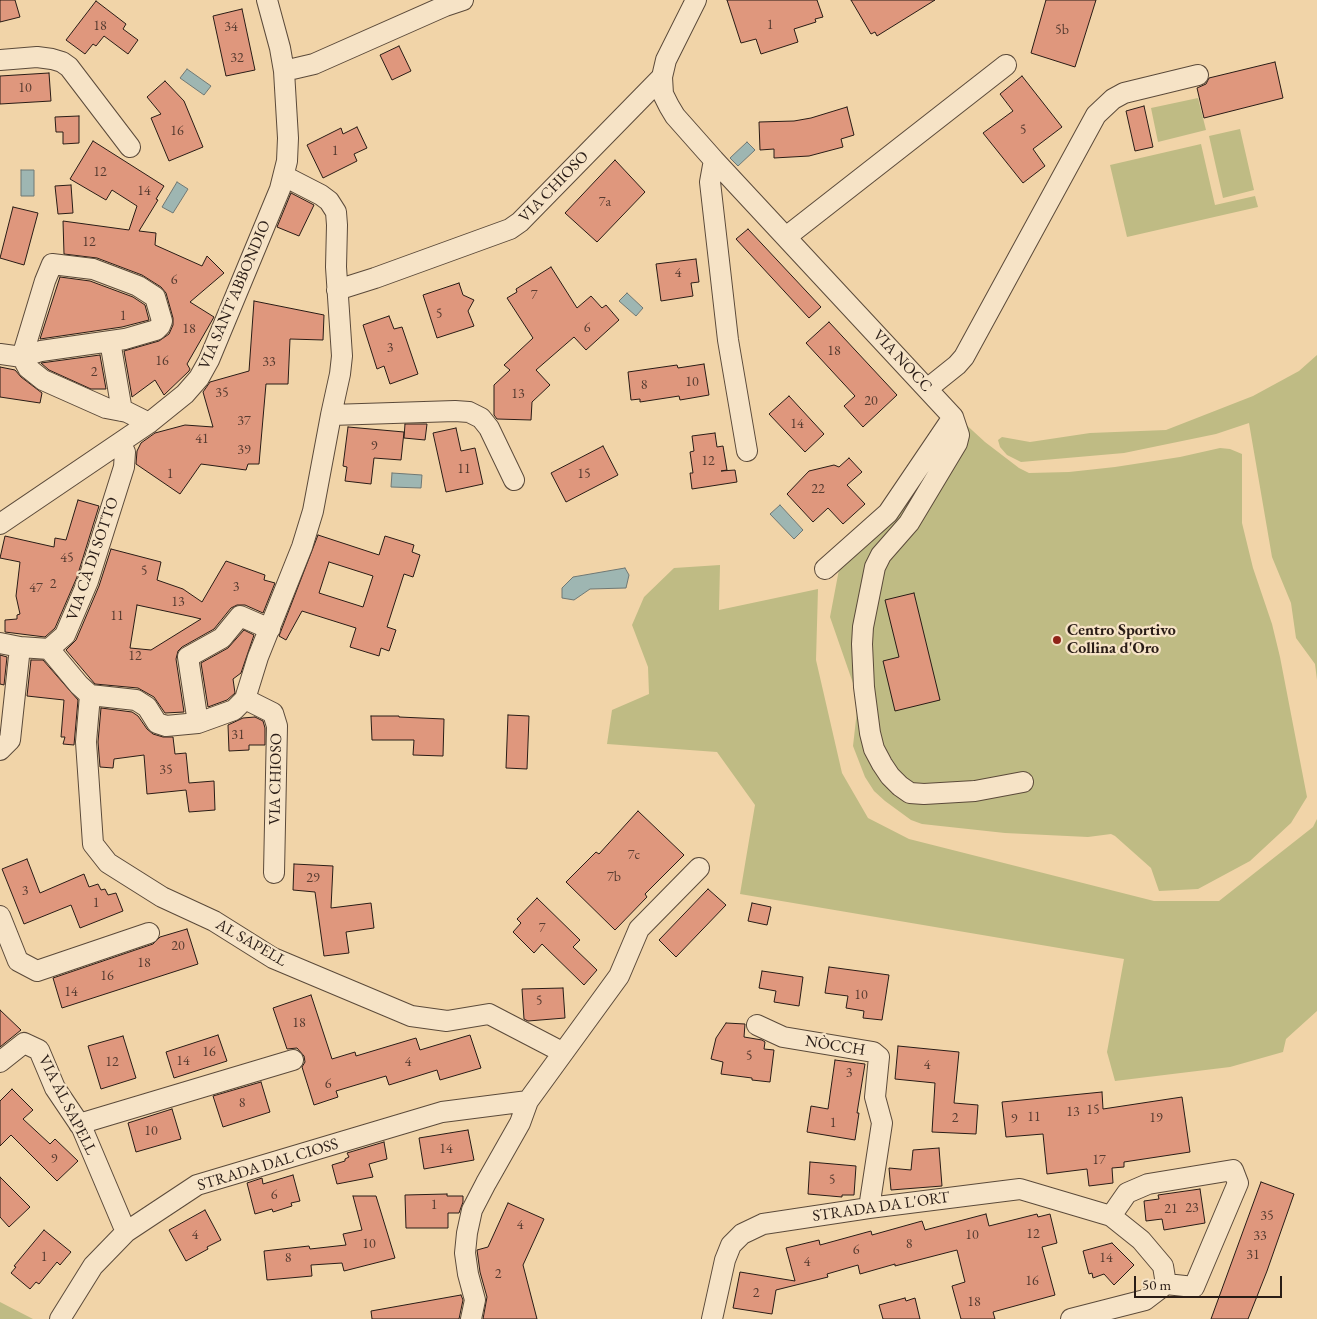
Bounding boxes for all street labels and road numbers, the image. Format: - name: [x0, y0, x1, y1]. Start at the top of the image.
- street label: VIA CHIOSO: [515, 147, 593, 227]
- street label: VIA SANT'ABBONDIO: [195, 218, 275, 372]
- street label: VIA NOCC: [868, 326, 936, 396]
- street label: VIA CÀ DI SOTTO: [63, 495, 123, 623]
- street label: VIA CHIOSO: [266, 733, 286, 825]
- street label: AL SAPELL: [212, 915, 290, 971]
- street label: NÒCCH: [804, 1032, 866, 1060]
- street label: VIA AL SAPELL: [34, 1052, 100, 1158]
- street label: STRADA DAL CIOSS: [195, 1134, 341, 1196]
- street label: STRADA DA L'ORT: [811, 1188, 951, 1226]

